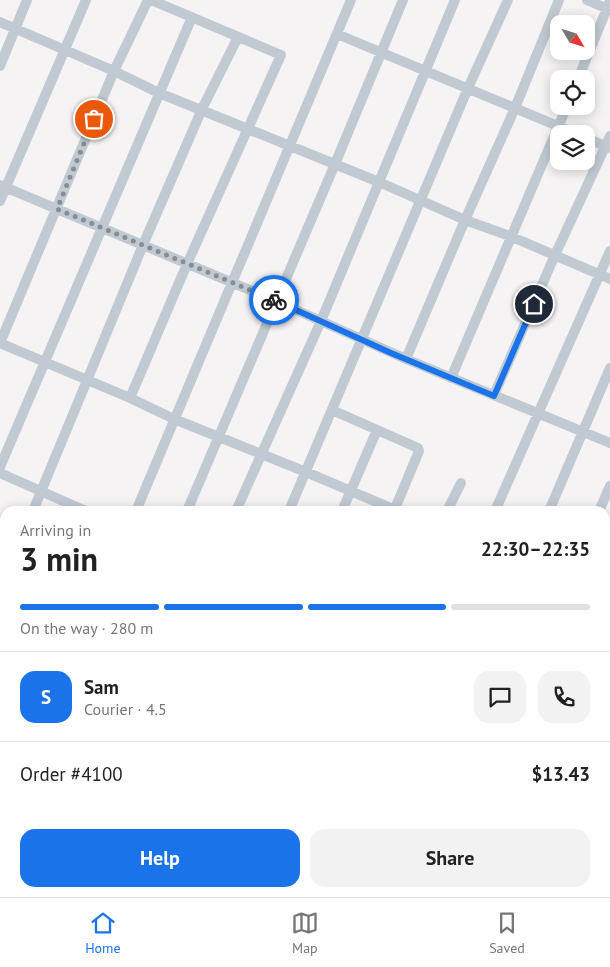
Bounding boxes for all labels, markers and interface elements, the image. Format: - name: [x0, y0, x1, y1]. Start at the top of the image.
- north arrow: [550, 15, 595, 60]
- map controls: [550, 15, 595, 170]
- button: locate: [550, 70, 595, 115]
- pin: [73, 98, 115, 140]
- icon: bag: [80, 105, 108, 133]
- button: layers: [550, 125, 595, 170]
- courier: [249, 275, 299, 325]
- pin: [513, 283, 555, 325]
- icon: bike: [260, 286, 288, 314]
- icon: home: [520, 290, 548, 318]
- text: Arriving in: [20, 520, 91, 540]
- text: 22:30–22:35: [481, 537, 590, 561]
- text: 3 min: [20, 538, 98, 580]
- text: On the way · 280 m: [20, 618, 153, 638]
- button: chat: [474, 671, 526, 723]
- button: phone: [538, 671, 590, 723]
- text: Sam: [84, 675, 119, 699]
- text: S: [41, 685, 51, 709]
- text: Courier · 4.5: [84, 699, 167, 719]
- text: Order #4100: [20, 762, 123, 786]
- text: $13.43: [531, 762, 590, 786]
- button: Help: [20, 829, 300, 887]
- button: Share: [310, 829, 590, 887]
- tab: Home: [85, 909, 121, 957]
- tab: Map: [291, 909, 319, 957]
- tab: Saved: [489, 909, 525, 957]

